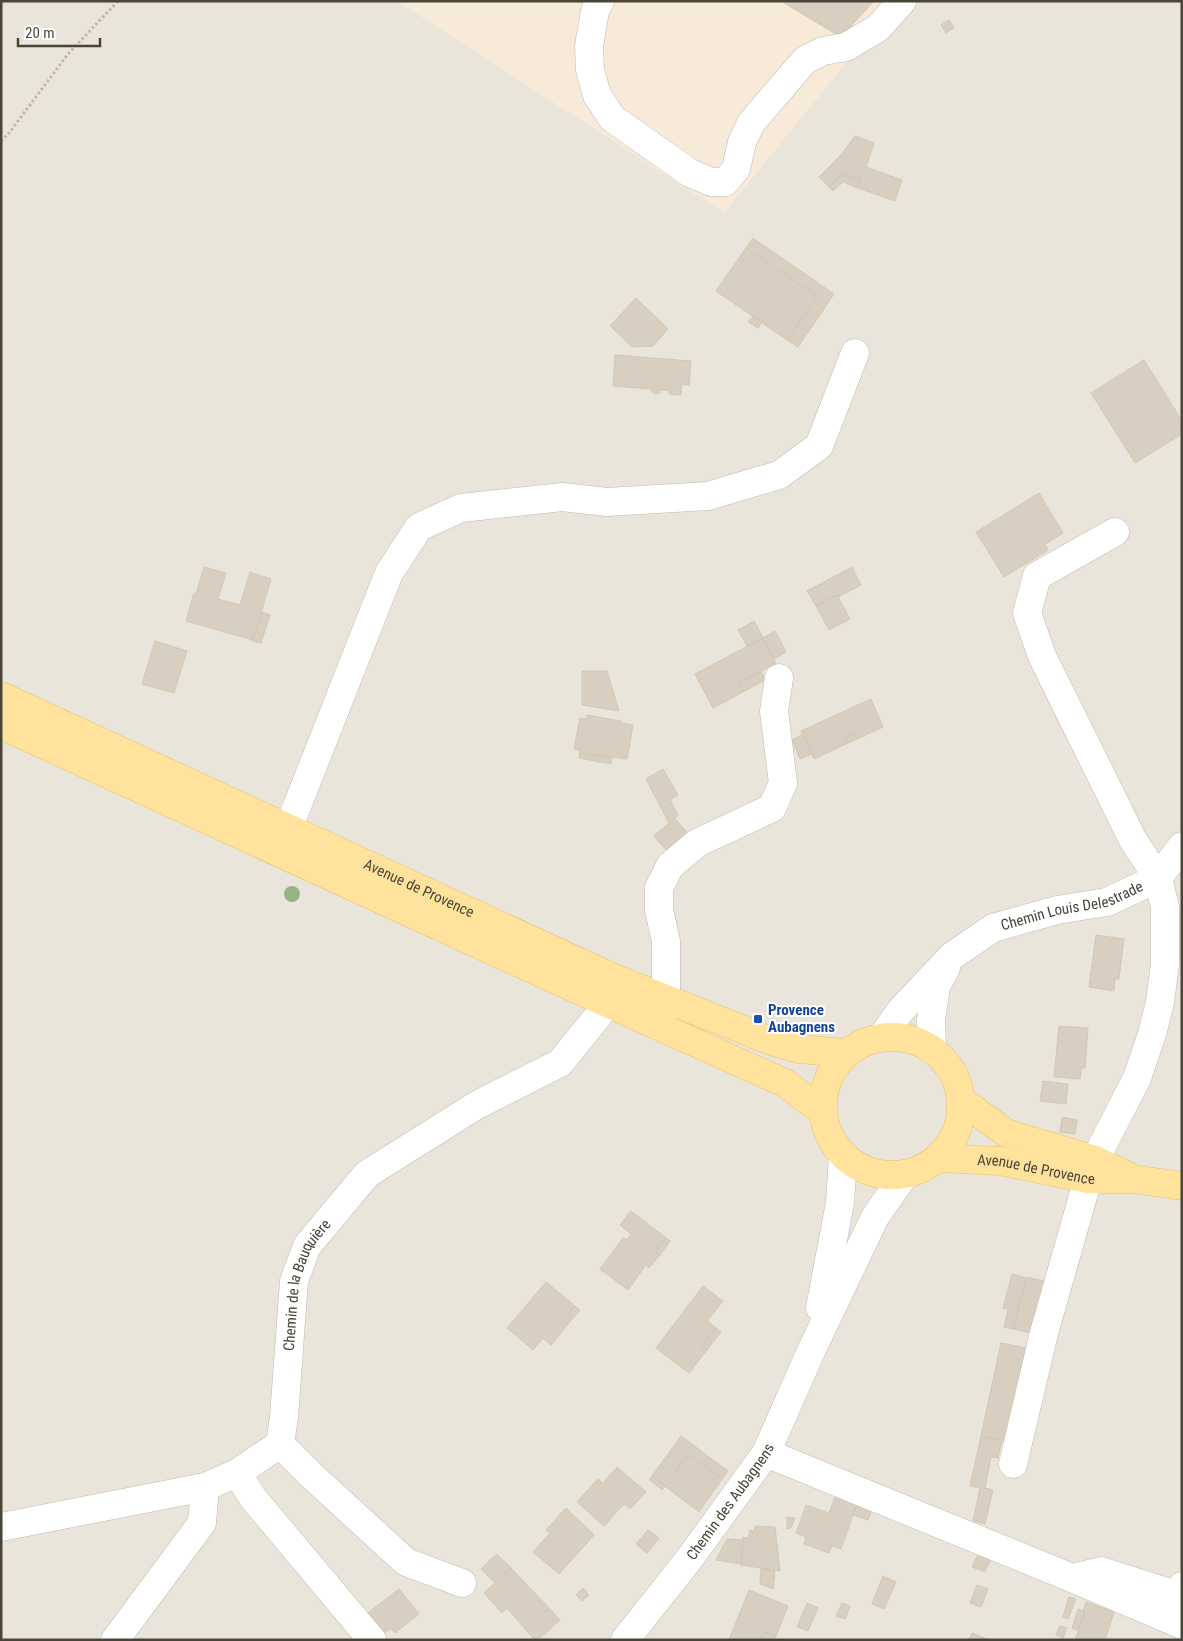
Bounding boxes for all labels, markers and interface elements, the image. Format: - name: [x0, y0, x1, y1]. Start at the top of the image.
- scale bar: [18, 15, 100, 47]
- text: 20 m: [25, 24, 55, 42]
- street label: Avenue de Provence: [361, 855, 477, 921]
- street label: Chemin Louis Delestrade: [999, 877, 1146, 934]
- place label: Provence Aubagnens: [768, 1001, 835, 1036]
- marker: Provence Aubagnens: [752, 1013, 764, 1025]
- street label: Avenue de Provence: [977, 1151, 1095, 1188]
- street label: Chemin de la Bauquière: [280, 1216, 335, 1352]
- street label: Chemin des Aubagnens: [683, 1441, 778, 1564]

